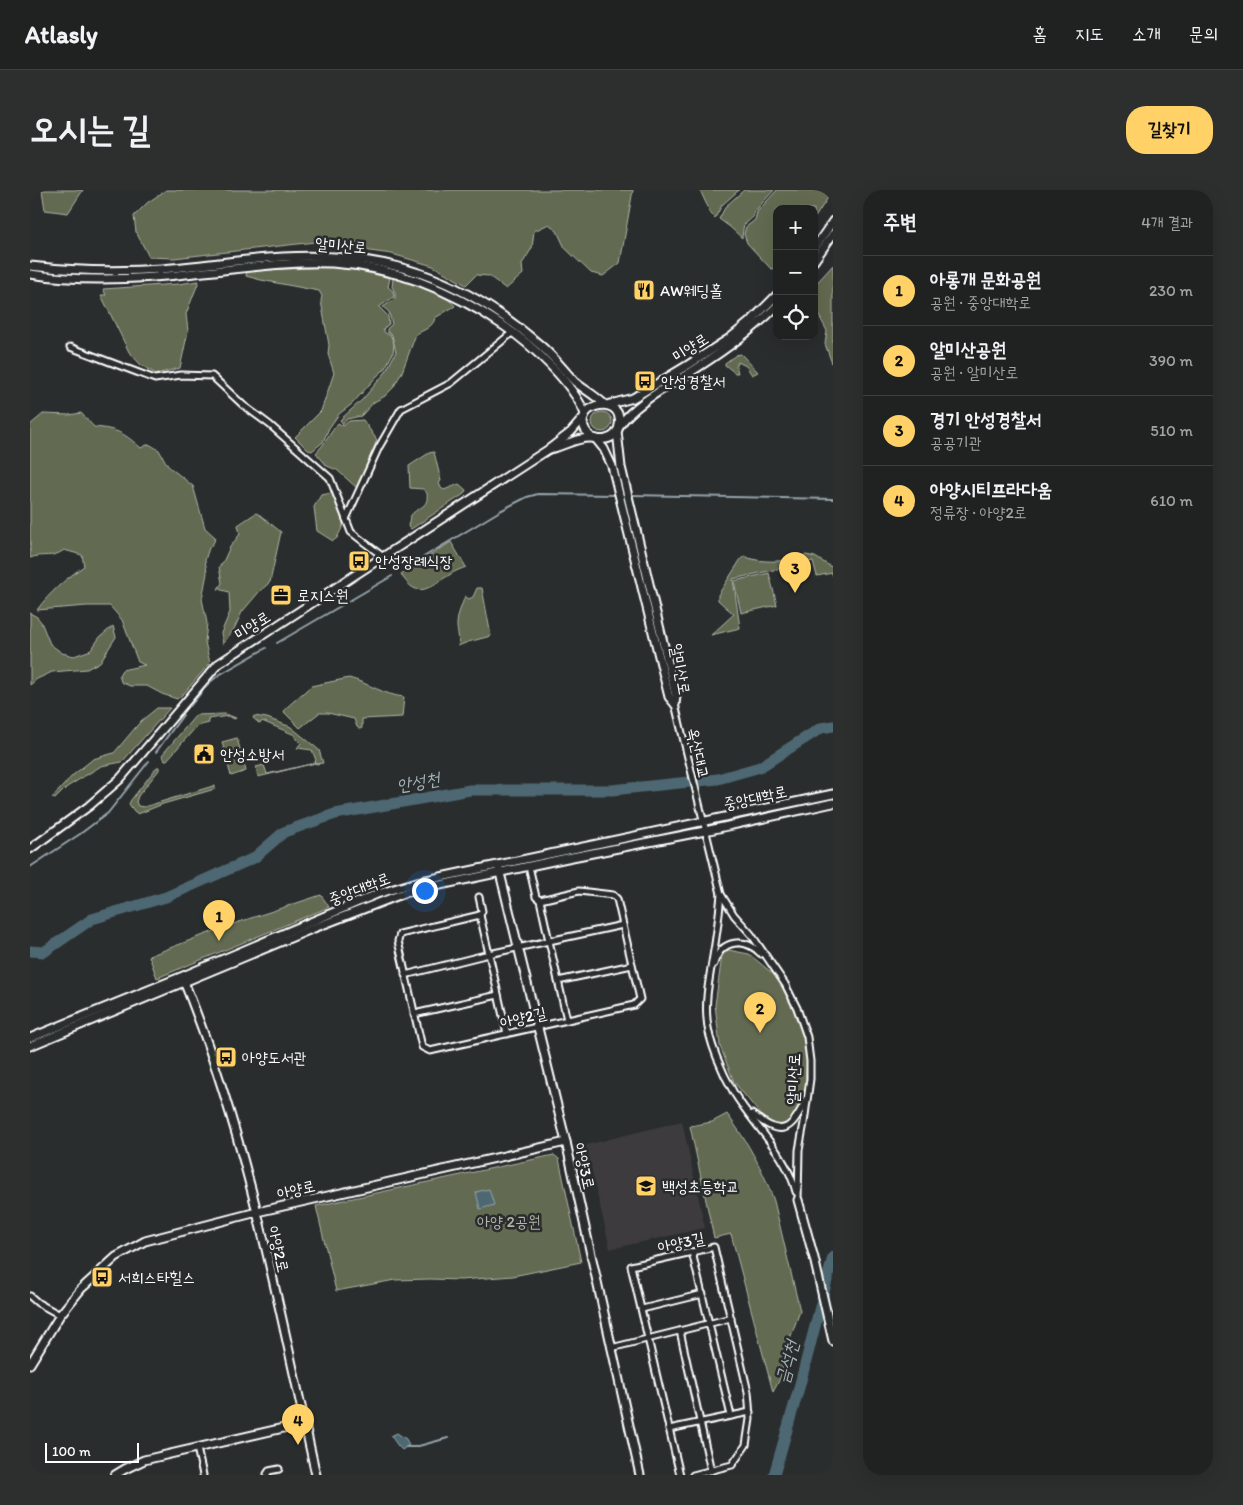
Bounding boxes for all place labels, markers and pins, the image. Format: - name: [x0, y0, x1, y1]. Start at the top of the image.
- restaurant icon: AW웨딩홀: [632, 278, 656, 302]
- place label: AW웨딩홀: [660, 281, 722, 300]
- bus stop icon: 안성경찰서: [633, 369, 657, 393]
- place label: 안성경찰서: [661, 372, 725, 391]
- bus stop icon: 안성장례식장: [347, 549, 371, 573]
- place label: 안성장례식장: [375, 552, 452, 571]
- pin: 3: [779, 552, 811, 593]
- office icon: 로지스원: [269, 583, 293, 607]
- place label: 로지스원: [297, 586, 349, 605]
- public building icon: 안성소방서: [192, 742, 216, 766]
- place label: 안성소방서: [220, 745, 284, 764]
- pin: 1: [203, 900, 235, 941]
- pin: 2: [744, 992, 776, 1033]
- bus stop icon: 아양도서관: [214, 1045, 238, 1069]
- place label: 아양도서관: [242, 1048, 307, 1067]
- school or university icon: 백성초등학교: [634, 1174, 658, 1198]
- place label: 백성초등학교: [662, 1177, 739, 1196]
- bus stop icon: 서희스타힐스: [90, 1265, 114, 1289]
- place label: 서희스타힐스: [118, 1268, 195, 1287]
- pin: 4: [282, 1404, 314, 1445]

